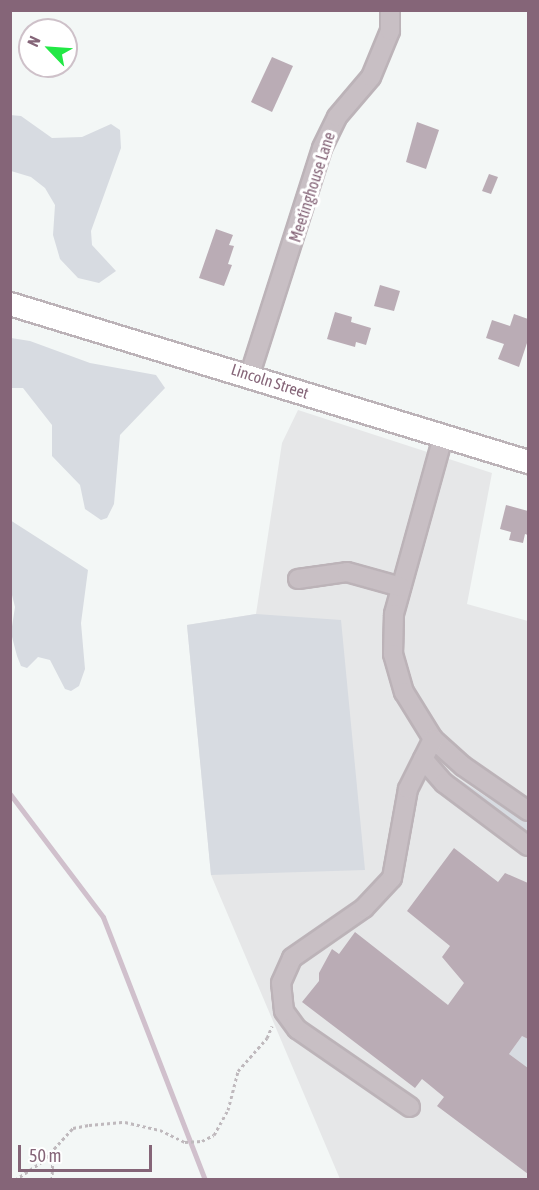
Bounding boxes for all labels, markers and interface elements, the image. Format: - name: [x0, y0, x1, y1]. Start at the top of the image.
- north arrow: [18, 18, 78, 78]
- text: N: [23, 33, 44, 49]
- street label: Meetinghouse Lane: [285, 129, 339, 245]
- street label: Lincoln Street: [229, 359, 311, 403]
- scale bar: [21, 1133, 154, 1171]
- text: 50 m: [29, 1145, 61, 1166]

